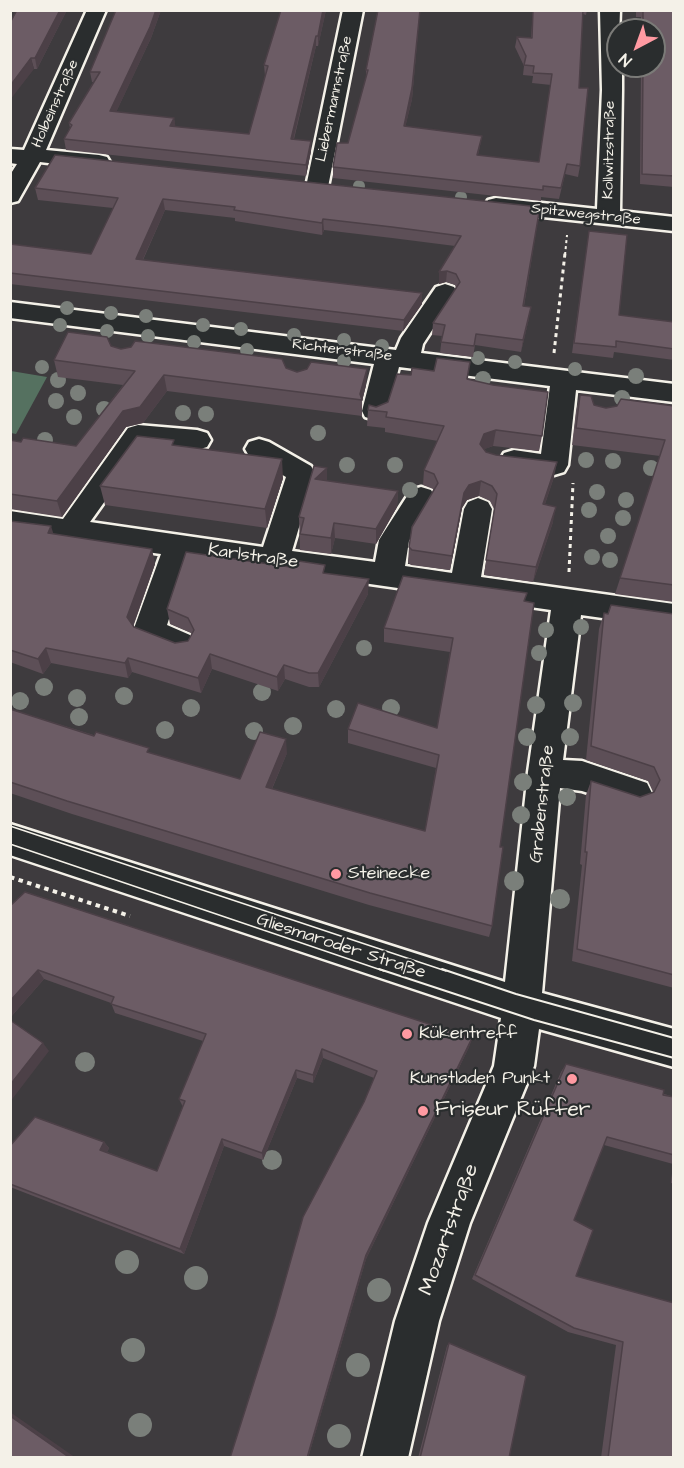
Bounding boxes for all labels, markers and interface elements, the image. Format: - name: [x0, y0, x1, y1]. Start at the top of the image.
- north arrow: [606, 18, 666, 78]
- street label: Liebermannstraße: [313, 34, 357, 164]
- text: N: [615, 48, 637, 72]
- street label: Holbeinstraße: [29, 57, 83, 151]
- street label: Kollwitzstraße: [600, 101, 620, 199]
- street label: Spitzwegstraße: [530, 200, 642, 230]
- street label: Richterstraße: [291, 336, 393, 366]
- street label: Karlstraße: [207, 540, 299, 574]
- street label: Grabenstraße: [526, 744, 560, 864]
- place label: Steinecke: [348, 863, 430, 885]
- marker: Steinecke: [329, 867, 343, 881]
- street label: Gliesmaroder Straße: [254, 909, 428, 985]
- place label: Kükentreff: [419, 1023, 517, 1045]
- marker: Kükentreff: [400, 1027, 414, 1041]
- place label: Kunstladen Punkt .: [410, 1068, 560, 1090]
- marker: Kunstladen Punkt .: [565, 1072, 579, 1086]
- place label: Friseur Rüffer: [435, 1098, 590, 1124]
- marker: Friseur Rüffer: [416, 1104, 430, 1118]
- street label: Mozartstraße: [415, 1161, 485, 1299]

